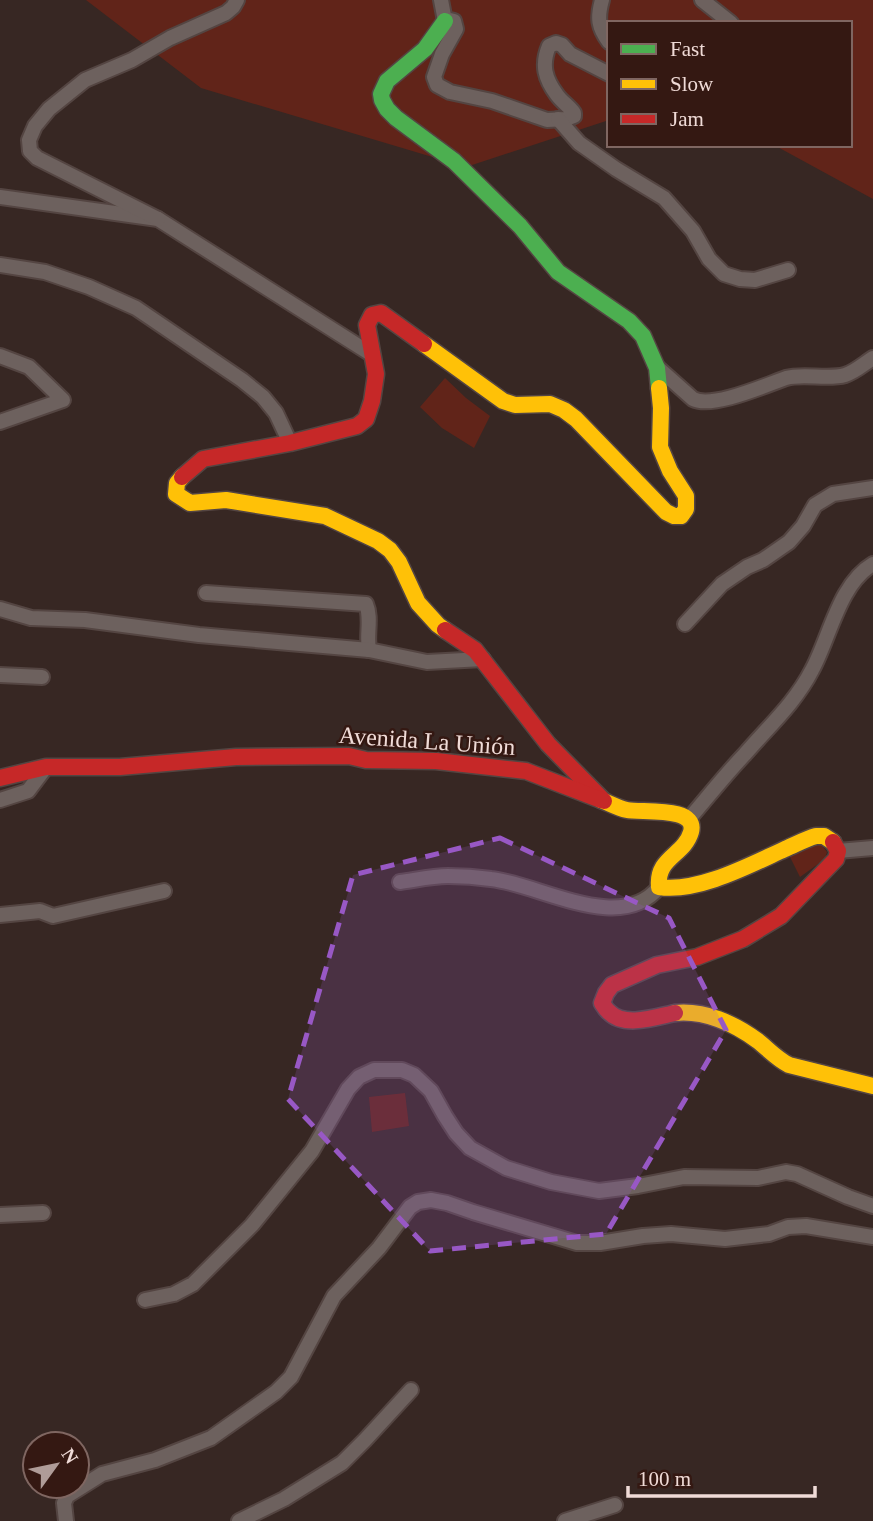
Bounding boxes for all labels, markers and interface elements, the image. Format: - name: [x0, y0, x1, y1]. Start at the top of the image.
- legend: [607, 21, 852, 147]
- text: Fast: [670, 37, 705, 61]
- text: Slow: [670, 72, 714, 96]
- text: Jam: [670, 107, 704, 131]
- street label: Avenida La Unión: [338, 722, 516, 760]
- north arrow: [21, 1430, 91, 1500]
- text: N: [57, 1445, 83, 1468]
- scale bar: [628, 1454, 815, 1498]
- text: 100 m: [638, 1467, 691, 1491]

